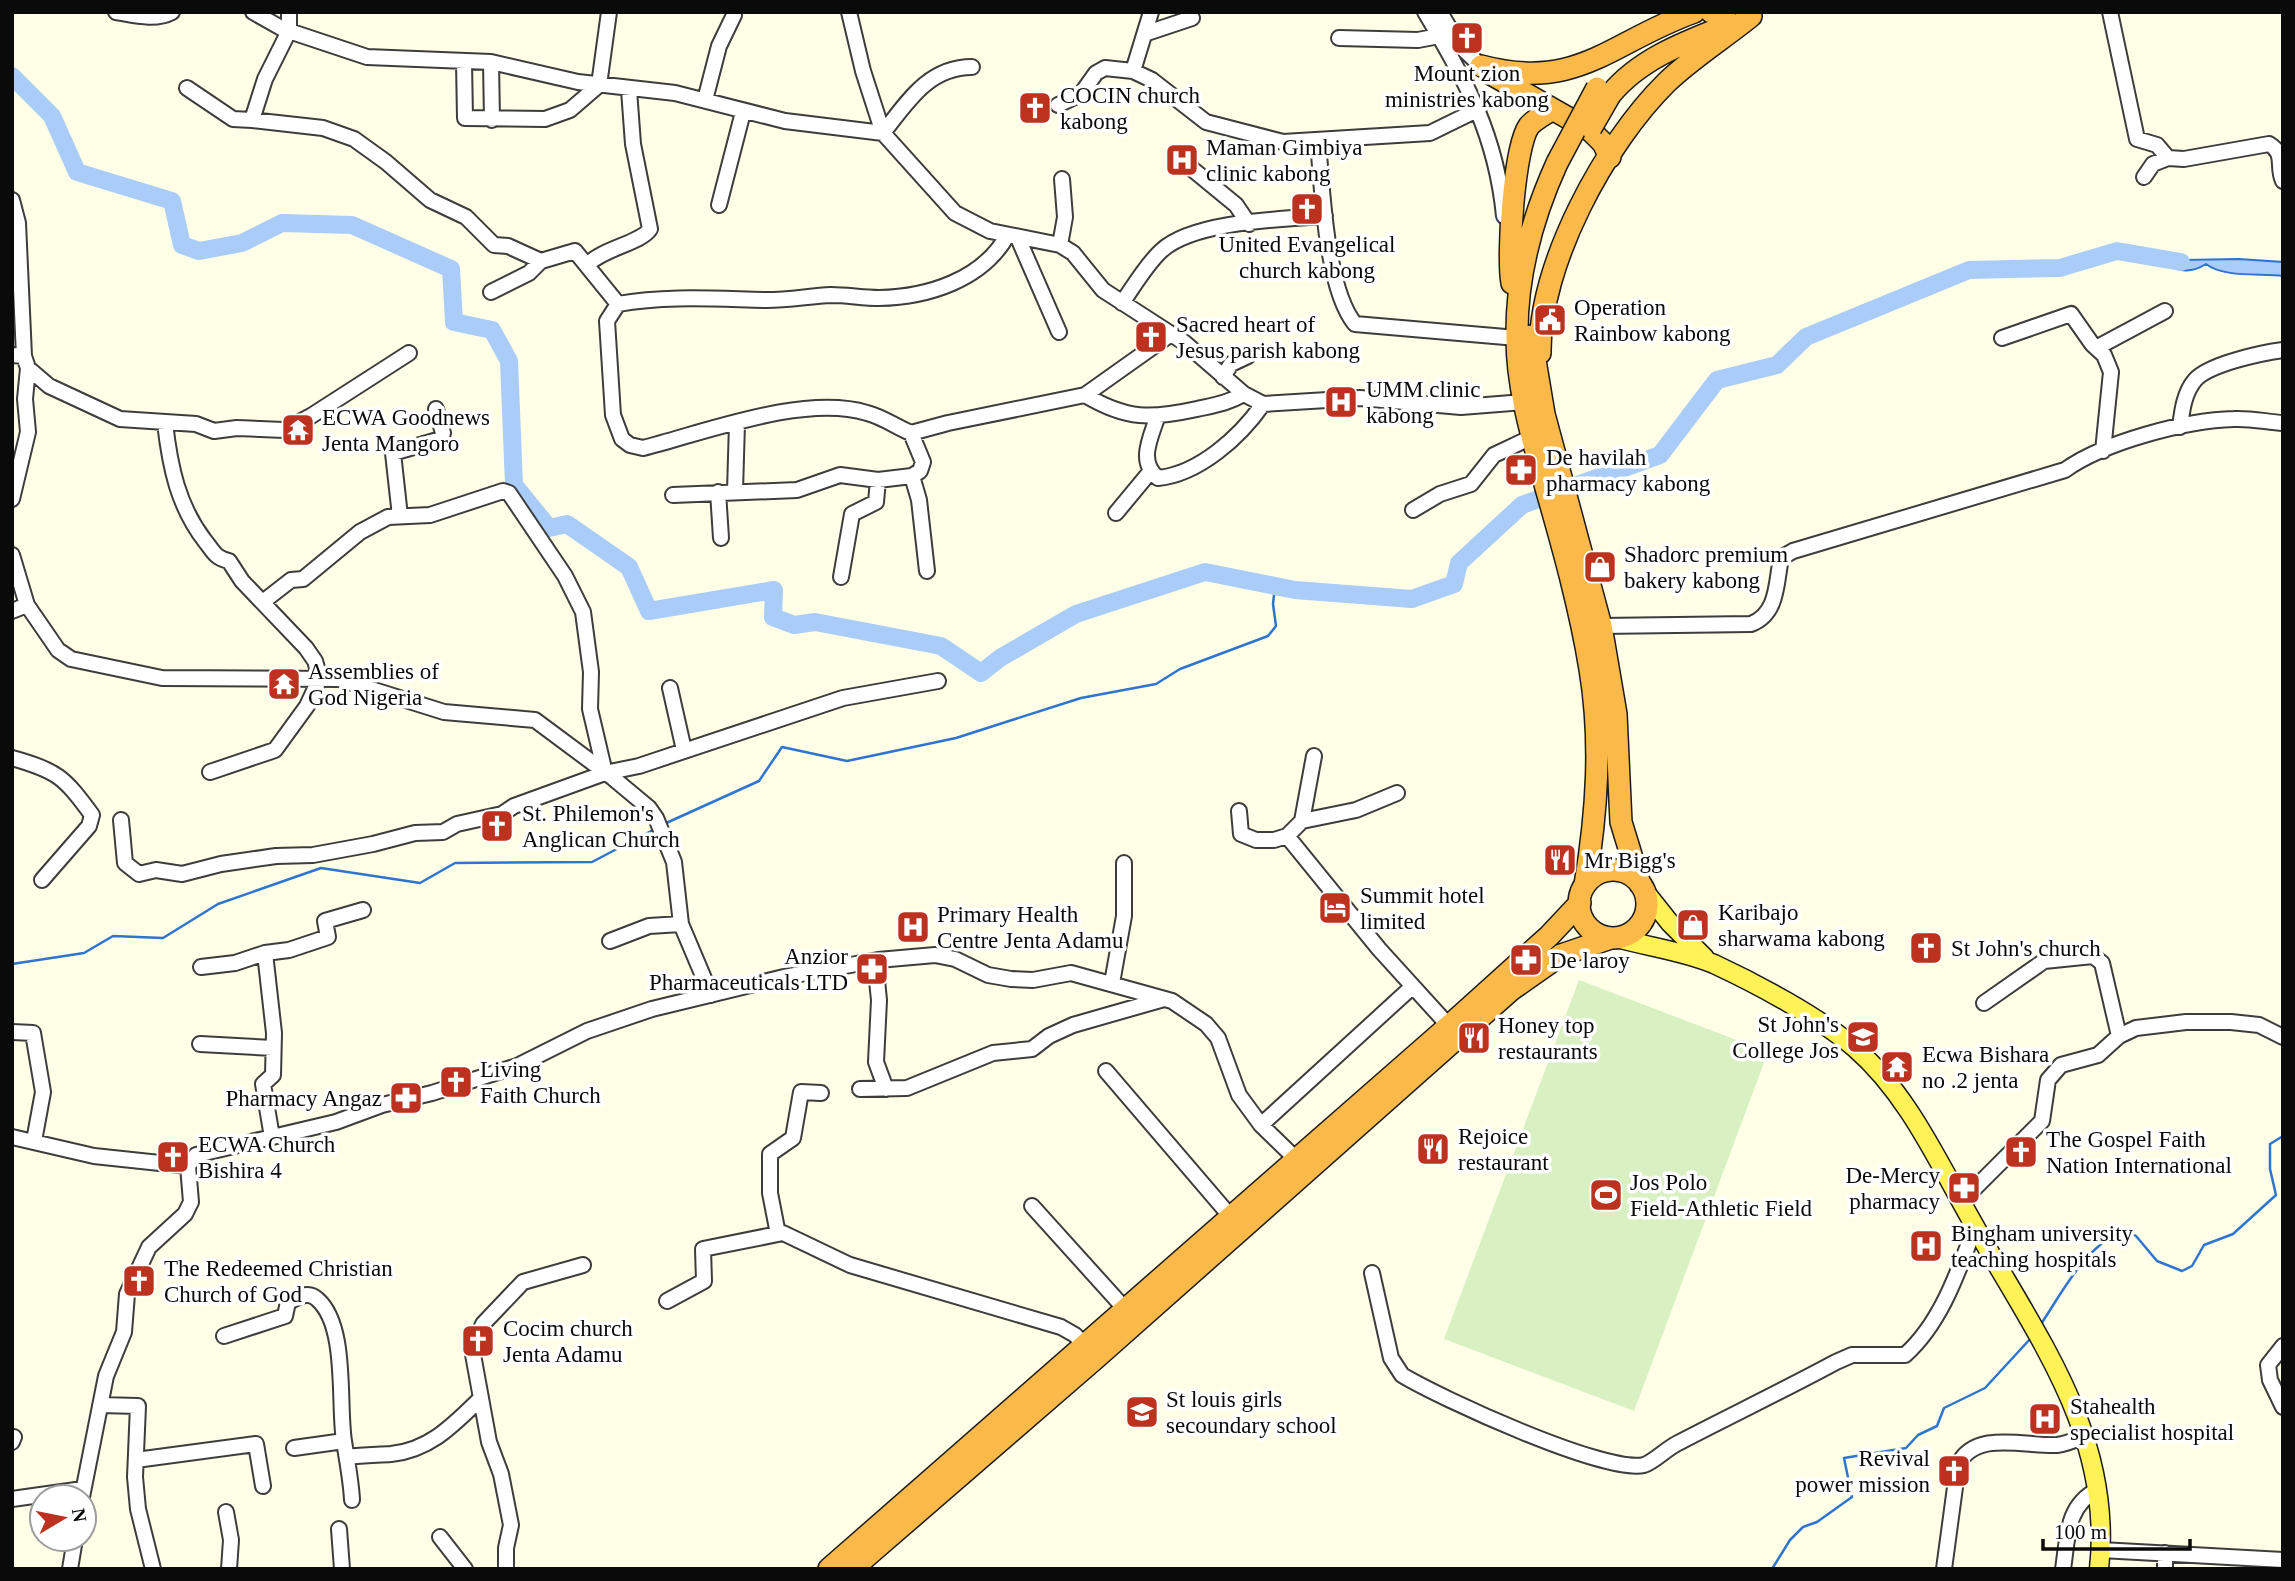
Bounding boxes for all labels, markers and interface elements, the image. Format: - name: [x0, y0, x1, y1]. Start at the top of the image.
- church icon: Mount zion ministries kabong: [1448, 19, 1486, 57]
- place label: Mount zion ministries kabong: [1385, 61, 1550, 112]
- place label: COCIN church kabong: [1060, 83, 1200, 134]
- church icon: COCIN church kabong: [1016, 89, 1054, 127]
- place label: Maman Gimbiya clinic kabong: [1206, 135, 1363, 186]
- hospital icon: Maman Gimbiya clinic kabong: [1163, 141, 1201, 179]
- church icon: United Evangelical church kabong: [1288, 190, 1326, 228]
- place label: United Evangelical church kabong: [1219, 232, 1395, 283]
- place label: Operation Rainbow kabong: [1574, 295, 1731, 346]
- public building icon: Operation Rainbow kabong: [1531, 301, 1569, 339]
- place label: Sacred heart of Jesus parish kabong: [1176, 312, 1360, 363]
- church icon: Sacred heart of Jesus parish kabong: [1132, 318, 1170, 356]
- place label: UMM clinic kabong: [1366, 377, 1480, 428]
- hospital icon: UMM clinic kabong: [1322, 383, 1360, 421]
- place label: ECWA Goodnews Jenta Mangoro: [322, 405, 490, 456]
- temple icon: ECWA Goodnews Jenta Mangoro: [279, 411, 317, 449]
- place label: De havilah pharmacy kabong: [1546, 445, 1711, 496]
- pharmacy icon: De havilah pharmacy kabong: [1502, 451, 1540, 489]
- place label: Shadorc premium bakery kabong: [1624, 542, 1788, 593]
- shop icon: Shadorc premium bakery kabong: [1581, 548, 1619, 586]
- place label: Assemblies of God Nigeria: [308, 659, 439, 710]
- temple icon: Assemblies of God Nigeria: [265, 665, 303, 703]
- place label: St. Philemon's Anglican Church: [522, 801, 680, 852]
- church icon: St. Philemon's Anglican Church: [478, 807, 516, 845]
- restaurant icon: Mr Bigg's: [1541, 841, 1579, 879]
- place label: Mr Bigg's: [1584, 848, 1676, 873]
- place label: Summit hotel limited: [1360, 883, 1485, 934]
- hotel icon: Summit hotel limited: [1316, 889, 1354, 927]
- place label: Karibajo sharwama kabong: [1718, 900, 1885, 951]
- place label: Primary Health Centre Jenta Adamu: [937, 902, 1124, 953]
- shop icon: Karibajo sharwama kabong: [1674, 906, 1712, 944]
- hospital icon: Primary Health Centre Jenta Adamu: [894, 908, 932, 946]
- church icon: St John's church: [1907, 929, 1945, 967]
- place label: St John's church: [1951, 936, 2101, 961]
- pharmacy icon: De laroy: [1507, 941, 1545, 979]
- place label: Anzior Pharmaceuticals LTD: [649, 944, 848, 995]
- place label: De laroy: [1550, 948, 1630, 973]
- pharmacy icon: Anzior Pharmaceuticals LTD: [853, 950, 891, 988]
- place label: St John's College Jos: [1732, 1012, 1839, 1063]
- place label: Honey top restaurants: [1498, 1013, 1598, 1064]
- school or university icon: St John's College Jos: [1844, 1018, 1882, 1056]
- restaurant icon: Honey top restaurants: [1455, 1019, 1493, 1057]
- place label: Ecwa Bishara no .2 jenta: [1922, 1042, 2049, 1093]
- temple icon: Ecwa Bishara no .2 jenta: [1878, 1048, 1916, 1086]
- place label: Living Faith Church: [480, 1057, 601, 1108]
- church icon: Living Faith Church: [437, 1063, 475, 1101]
- pharmacy icon: Pharmacy Angaz: [387, 1079, 425, 1117]
- place label: Pharmacy Angaz: [226, 1086, 382, 1111]
- place label: Rejoice restaurant: [1458, 1124, 1549, 1175]
- place label: The Gospel Faith Nation International: [2046, 1127, 2232, 1178]
- restaurant icon: Rejoice restaurant: [1414, 1130, 1452, 1168]
- place label: ECWA Church Bishira 4: [198, 1132, 336, 1183]
- church icon: The Gospel Faith Nation International: [2002, 1133, 2040, 1171]
- church icon: ECWA Church Bishira 4: [154, 1138, 192, 1176]
- place label: De-Mercy pharmacy: [1845, 1163, 1940, 1214]
- pharmacy icon: De-Mercy pharmacy: [1945, 1169, 1983, 1207]
- place label: Jos Polo Field-Athletic Field: [1630, 1170, 1813, 1221]
- sports icon: Jos Polo Field-Athletic Field: [1587, 1176, 1625, 1214]
- place label: Bingham university teaching hospitals: [1951, 1221, 2134, 1272]
- hospital icon: Bingham university teaching hospitals: [1907, 1227, 1945, 1265]
- place label: The Redeemed Christian Church of God: [164, 1256, 393, 1307]
- church icon: The Redeemed Christian Church of God: [120, 1262, 158, 1300]
- place label: Cocim church Jenta Adamu: [503, 1316, 633, 1367]
- church icon: Cocim church Jenta Adamu: [459, 1322, 497, 1360]
- place label: St louis girls secoundary school: [1166, 1387, 1337, 1438]
- school or university icon: St louis girls secoundary school: [1123, 1393, 1161, 1431]
- place label: Stahealth specialist hospital: [2070, 1394, 2234, 1445]
- hospital icon: Stahealth specialist hospital: [2026, 1400, 2064, 1438]
- place label: Revival power mission: [1795, 1446, 1930, 1497]
- church icon: Revival power mission: [1935, 1452, 1973, 1490]
- north arrow: [28, 1483, 98, 1553]
- text: N: [68, 1507, 91, 1524]
- scale bar: [2043, 1508, 2190, 1552]
- text: 100 m: [2054, 1520, 2107, 1544]

